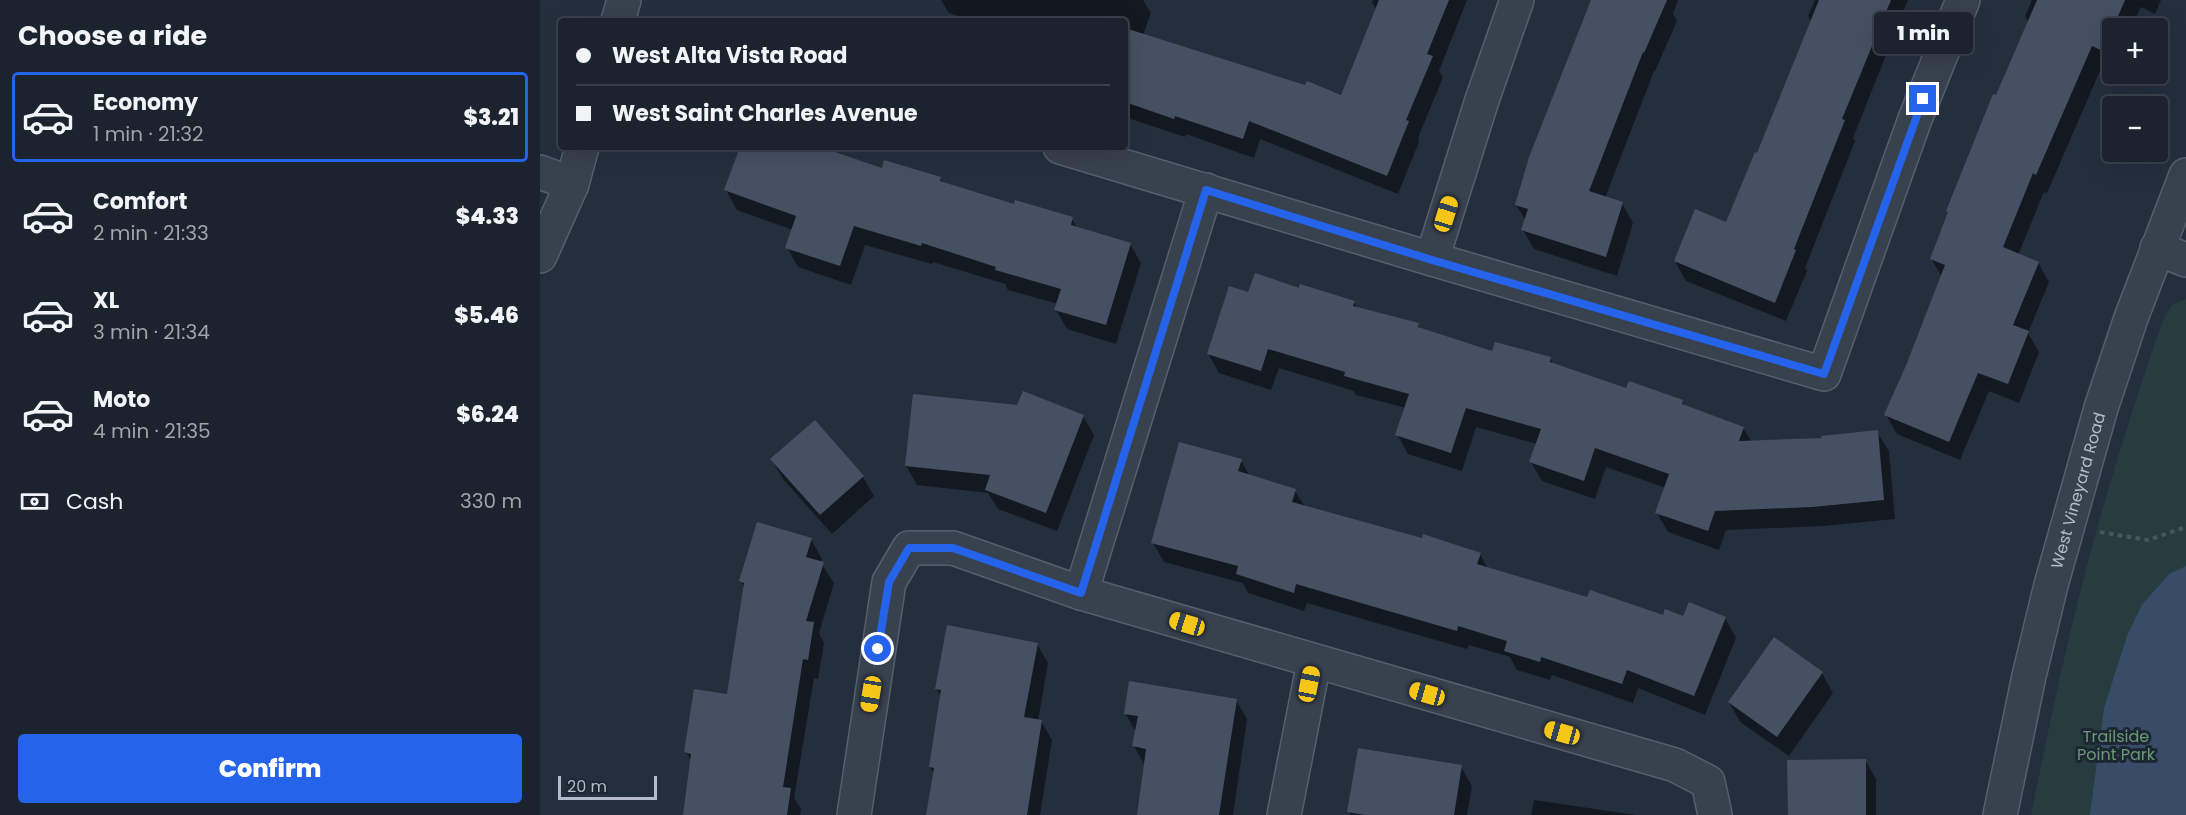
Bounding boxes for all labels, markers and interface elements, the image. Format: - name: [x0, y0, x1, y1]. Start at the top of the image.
- callout: 1 min: [1874, 12, 1972, 54]
- text: Choose a ride: [18, 17, 207, 54]
- map controls: [2102, 18, 2168, 162]
- button: +: [2102, 18, 2168, 84]
- text: 1 min: [1897, 19, 1950, 47]
- text: West Alta Vista Road: [612, 40, 847, 71]
- route end: [1909, 85, 1936, 112]
- text: Economy: [93, 87, 198, 118]
- icon: car: [21, 90, 75, 144]
- button: −: [2102, 96, 2168, 162]
- text: West Saint Charles Avenue: [612, 98, 918, 129]
- text: $3.21: [463, 102, 519, 133]
- text: 1 min · 21:32: [93, 120, 203, 148]
- text: Comfort: [93, 186, 187, 217]
- icon: car: [21, 189, 75, 243]
- car: [1432, 194, 1460, 234]
- text: $4.33: [456, 201, 519, 232]
- text: 2 min · 21:33: [93, 219, 209, 247]
- text: XL: [93, 285, 119, 316]
- icon: car: [21, 288, 75, 342]
- text: $5.46: [454, 300, 519, 331]
- text: 3 min · 21:34: [93, 318, 210, 346]
- text: Moto: [93, 384, 150, 415]
- icon: car: [21, 387, 75, 441]
- text: $6.24: [456, 399, 519, 430]
- street label: West Vineyard Road: [2045, 409, 2111, 571]
- text: 4 min · 21:35: [93, 417, 211, 445]
- icon: cash: [18, 485, 51, 518]
- text: Cash: [66, 486, 123, 517]
- text: 330 m: [460, 487, 522, 515]
- car: [1167, 610, 1207, 638]
- route start: [864, 635, 891, 662]
- car: [1297, 665, 1321, 703]
- car: [859, 675, 883, 713]
- car: [1407, 680, 1447, 708]
- car: [1542, 719, 1582, 747]
- park label: Trailside Point Park: [2077, 725, 2156, 766]
- button: Confirm: [18, 734, 522, 803]
- scale bar: [558, 773, 657, 800]
- text: 20 m: [567, 775, 607, 798]

